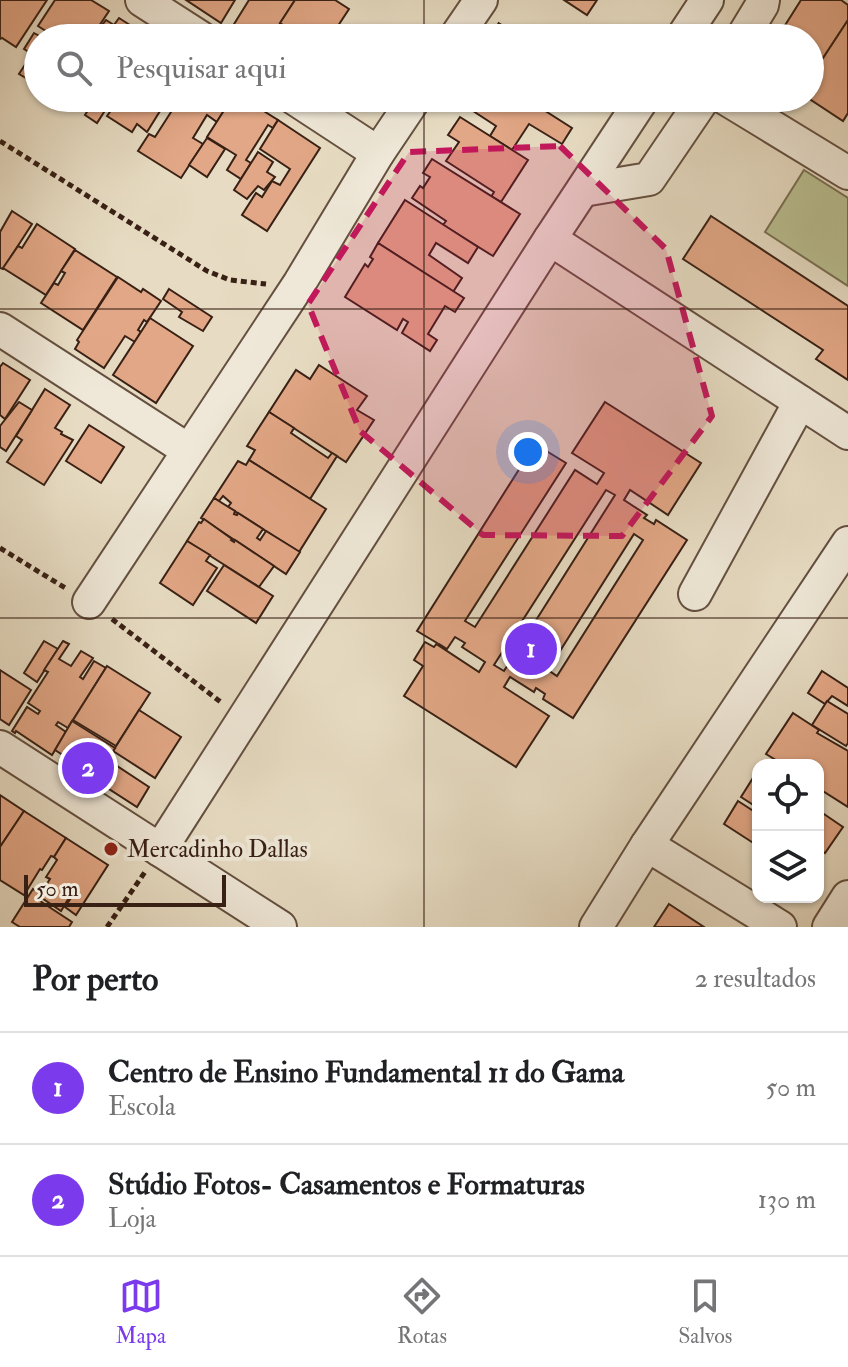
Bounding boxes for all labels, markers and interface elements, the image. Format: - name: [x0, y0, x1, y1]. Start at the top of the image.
- search box: [24, 24, 824, 112]
- icon: search: [52, 46, 96, 90]
- text: Pesquisar aqui: [116, 50, 286, 87]
- your location: [508, 432, 548, 472]
- pin: 1: [505, 619, 557, 679]
- pin: 2: [62, 738, 114, 798]
- map controls: [752, 759, 824, 903]
- button: locate: [752, 759, 824, 831]
- button: layers: [752, 831, 824, 903]
- place label: Mercadinho Dallas: [127, 834, 308, 865]
- marker: Mercadinho Dallas: [102, 840, 120, 858]
- scale bar: [24, 871, 226, 907]
- text: 50 m: [36, 875, 78, 903]
- text: Por perto: [32, 958, 158, 1001]
- text: 2 resultados: [695, 963, 816, 995]
- text: Centro de Ensino Fundamental 11 do Gama: [108, 1054, 624, 1091]
- text: 1: [53, 1072, 63, 1104]
- text: 50 m: [766, 1072, 816, 1104]
- text: Escola: [108, 1091, 176, 1123]
- text: Stúdio Fotos- Casamentos e Formaturas: [108, 1166, 585, 1203]
- text: 2: [51, 1184, 65, 1216]
- text: 130 m: [758, 1184, 816, 1216]
- text: Loja: [108, 1203, 156, 1235]
- tab: Mapa: [116, 1274, 166, 1350]
- tab: Rotas: [397, 1274, 447, 1350]
- tab: Salvos: [678, 1274, 732, 1350]

